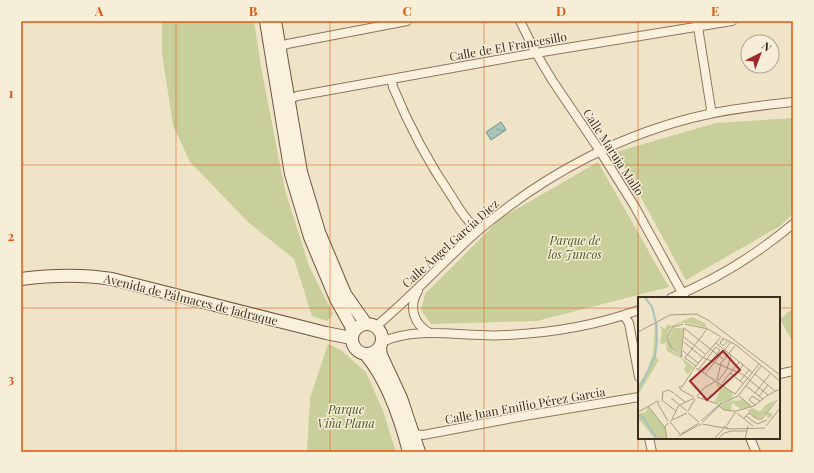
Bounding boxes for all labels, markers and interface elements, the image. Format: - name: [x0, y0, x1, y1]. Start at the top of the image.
- text: A: [94, 2, 104, 19]
- text: B: [249, 2, 258, 19]
- text: C: [402, 2, 412, 19]
- text: D: [556, 2, 566, 19]
- text: E: [711, 2, 719, 19]
- street label: Calle de El Francesillo: [448, 28, 569, 64]
- north arrow: [740, 34, 780, 74]
- text: N: [759, 38, 775, 54]
- text: 1: [9, 84, 14, 101]
- street label: Calle Maruja Mallo: [580, 106, 648, 199]
- street label: Calle Ángel García Díez: [398, 195, 502, 291]
- text: 2: [8, 227, 15, 244]
- park label: Parque de los Juncos: [548, 232, 602, 262]
- street label: Avenida de Pálmaces de Jadraque: [101, 269, 280, 328]
- inset map: [638, 297, 780, 439]
- text: 3: [8, 370, 14, 387]
- street label: Calle Juan Emilio Pérez García: [444, 383, 606, 427]
- park label: Parque Viña Plana: [317, 401, 375, 431]

